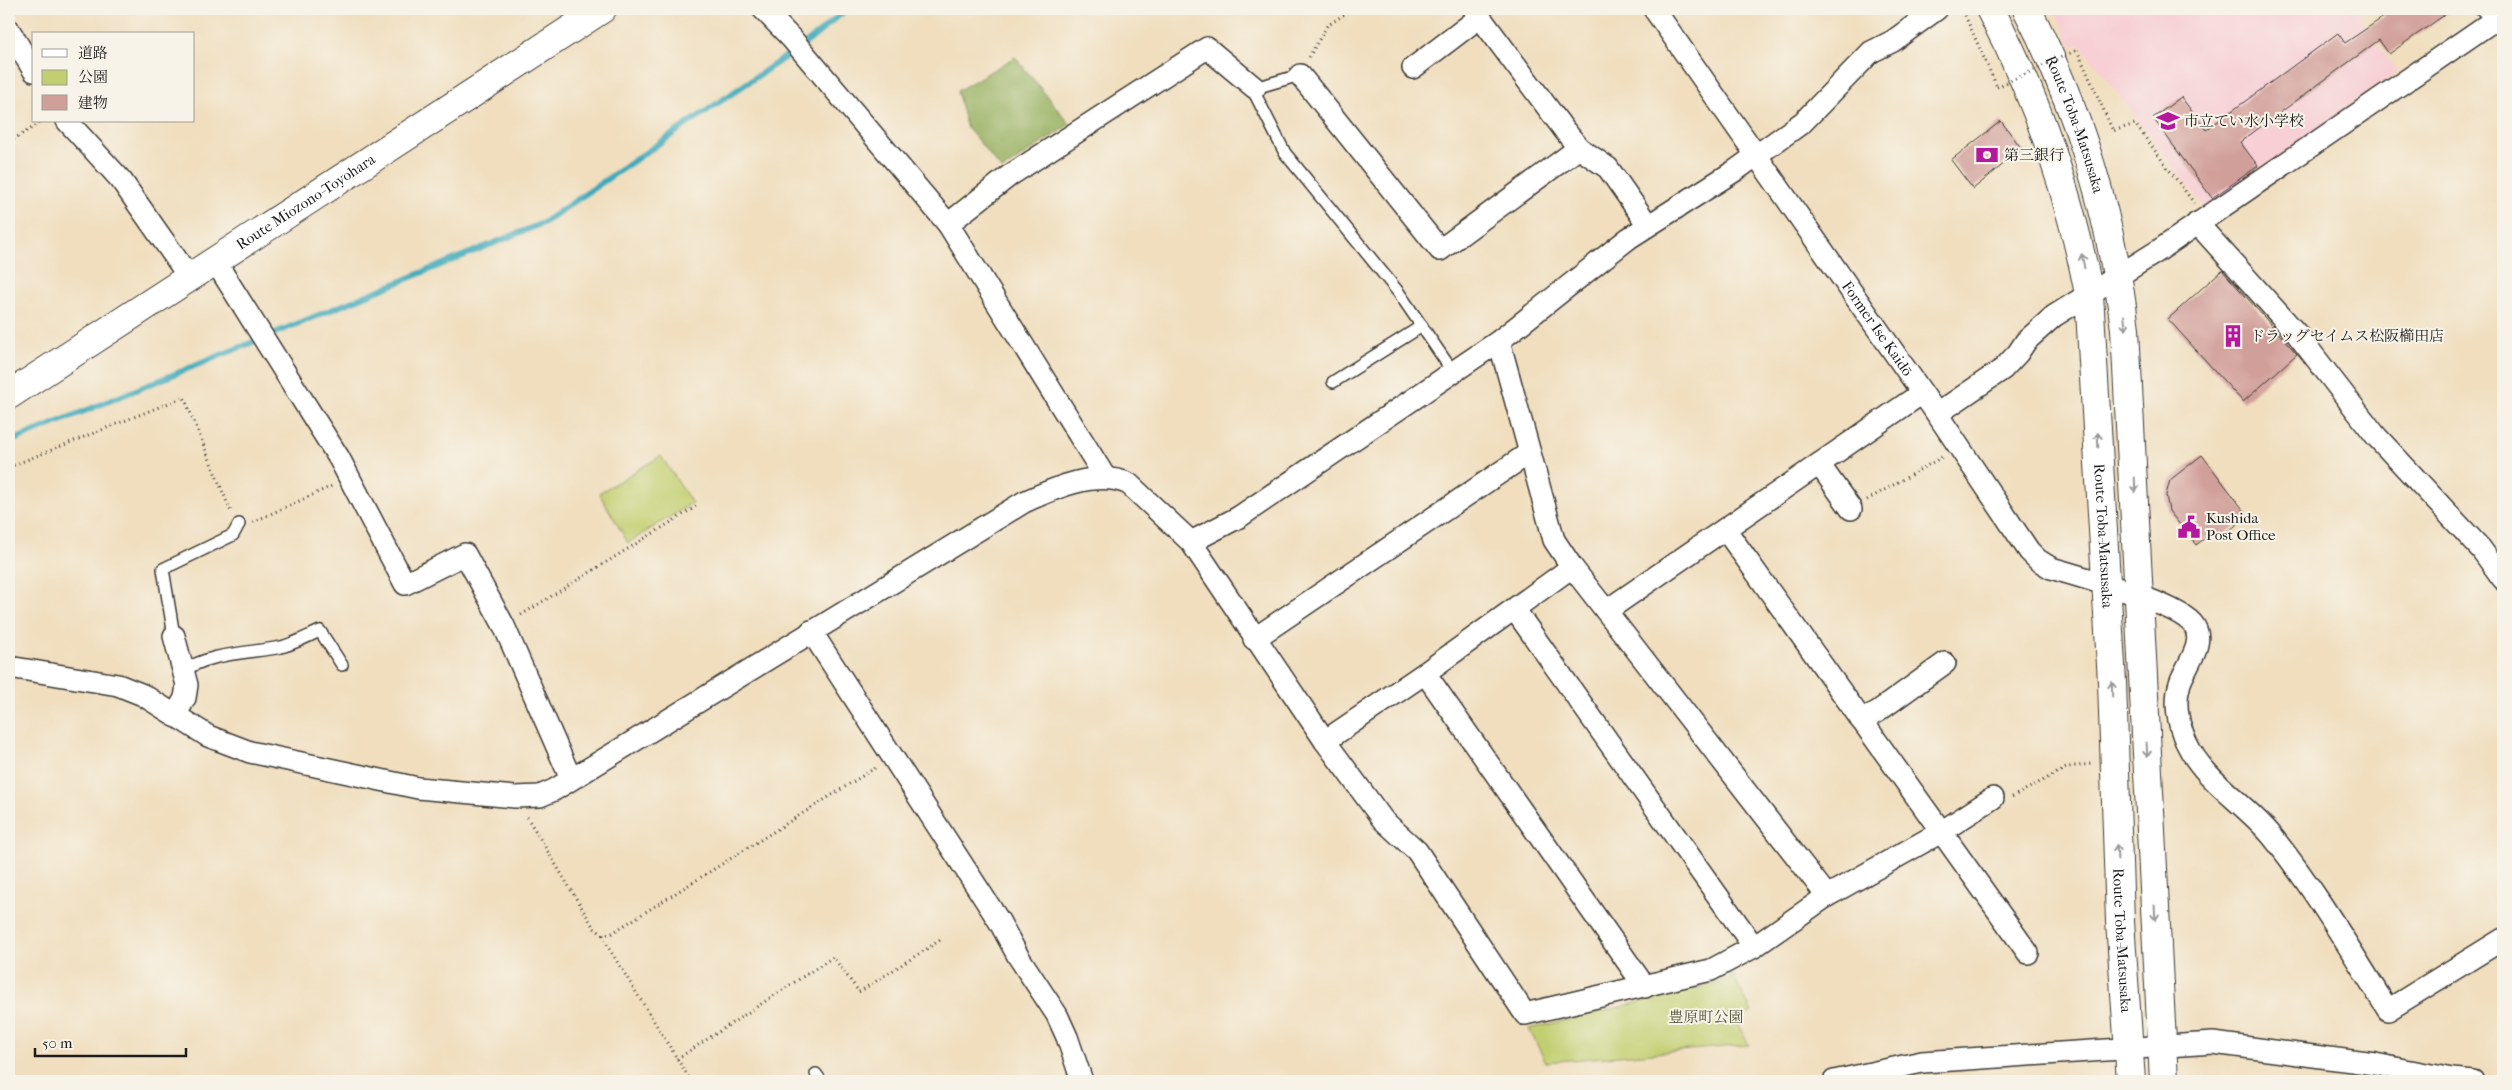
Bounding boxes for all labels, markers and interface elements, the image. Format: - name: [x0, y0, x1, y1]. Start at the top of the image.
- legend: [32, 32, 195, 122]
- text: 道路: [78, 44, 108, 62]
- street label: Route Toba-Matsusaka: [2042, 53, 2108, 196]
- text: 公園: [78, 68, 108, 86]
- text: 建物: [78, 94, 108, 112]
- school or university icon: 市立てい水小学校: [2155, 108, 2181, 134]
- place label: 市立てい水小学校: [2184, 112, 2304, 130]
- bank icon: 第三銀行: [1974, 142, 2000, 168]
- place label: 第三銀行: [2004, 146, 2064, 164]
- street label: Route Miozono-Toyohara: [233, 149, 379, 254]
- one-way arrow: [2077, 253, 2087, 269]
- street label: Former Ise Kaidō: [1838, 278, 1917, 380]
- one-way arrow: [2120, 315, 2130, 331]
- building icon: ドラッグセイムス松阪櫛田店: [2220, 323, 2246, 349]
- place label: ドラッグセイムス松阪櫛田店: [2250, 327, 2444, 345]
- one-way arrow: [2094, 432, 2103, 448]
- street label: Route Toba-Matsusaka: [2090, 463, 2117, 610]
- one-way arrow: [2130, 477, 2139, 493]
- place label: Kushida Post Office: [2206, 509, 2276, 544]
- public building icon: Kushida Post Office: [2176, 514, 2202, 540]
- one-way arrow: [2107, 682, 2117, 698]
- one-way arrow: [2143, 742, 2152, 758]
- one-way arrow: [2113, 844, 2122, 860]
- street label: Route Toba-Matsusaka: [2109, 868, 2135, 1014]
- one-way arrow: [2151, 904, 2160, 920]
- park label: 豊原町公園: [1668, 1008, 1744, 1026]
- scale bar: [35, 1025, 186, 1057]
- text: 50 m: [42, 1034, 73, 1052]

